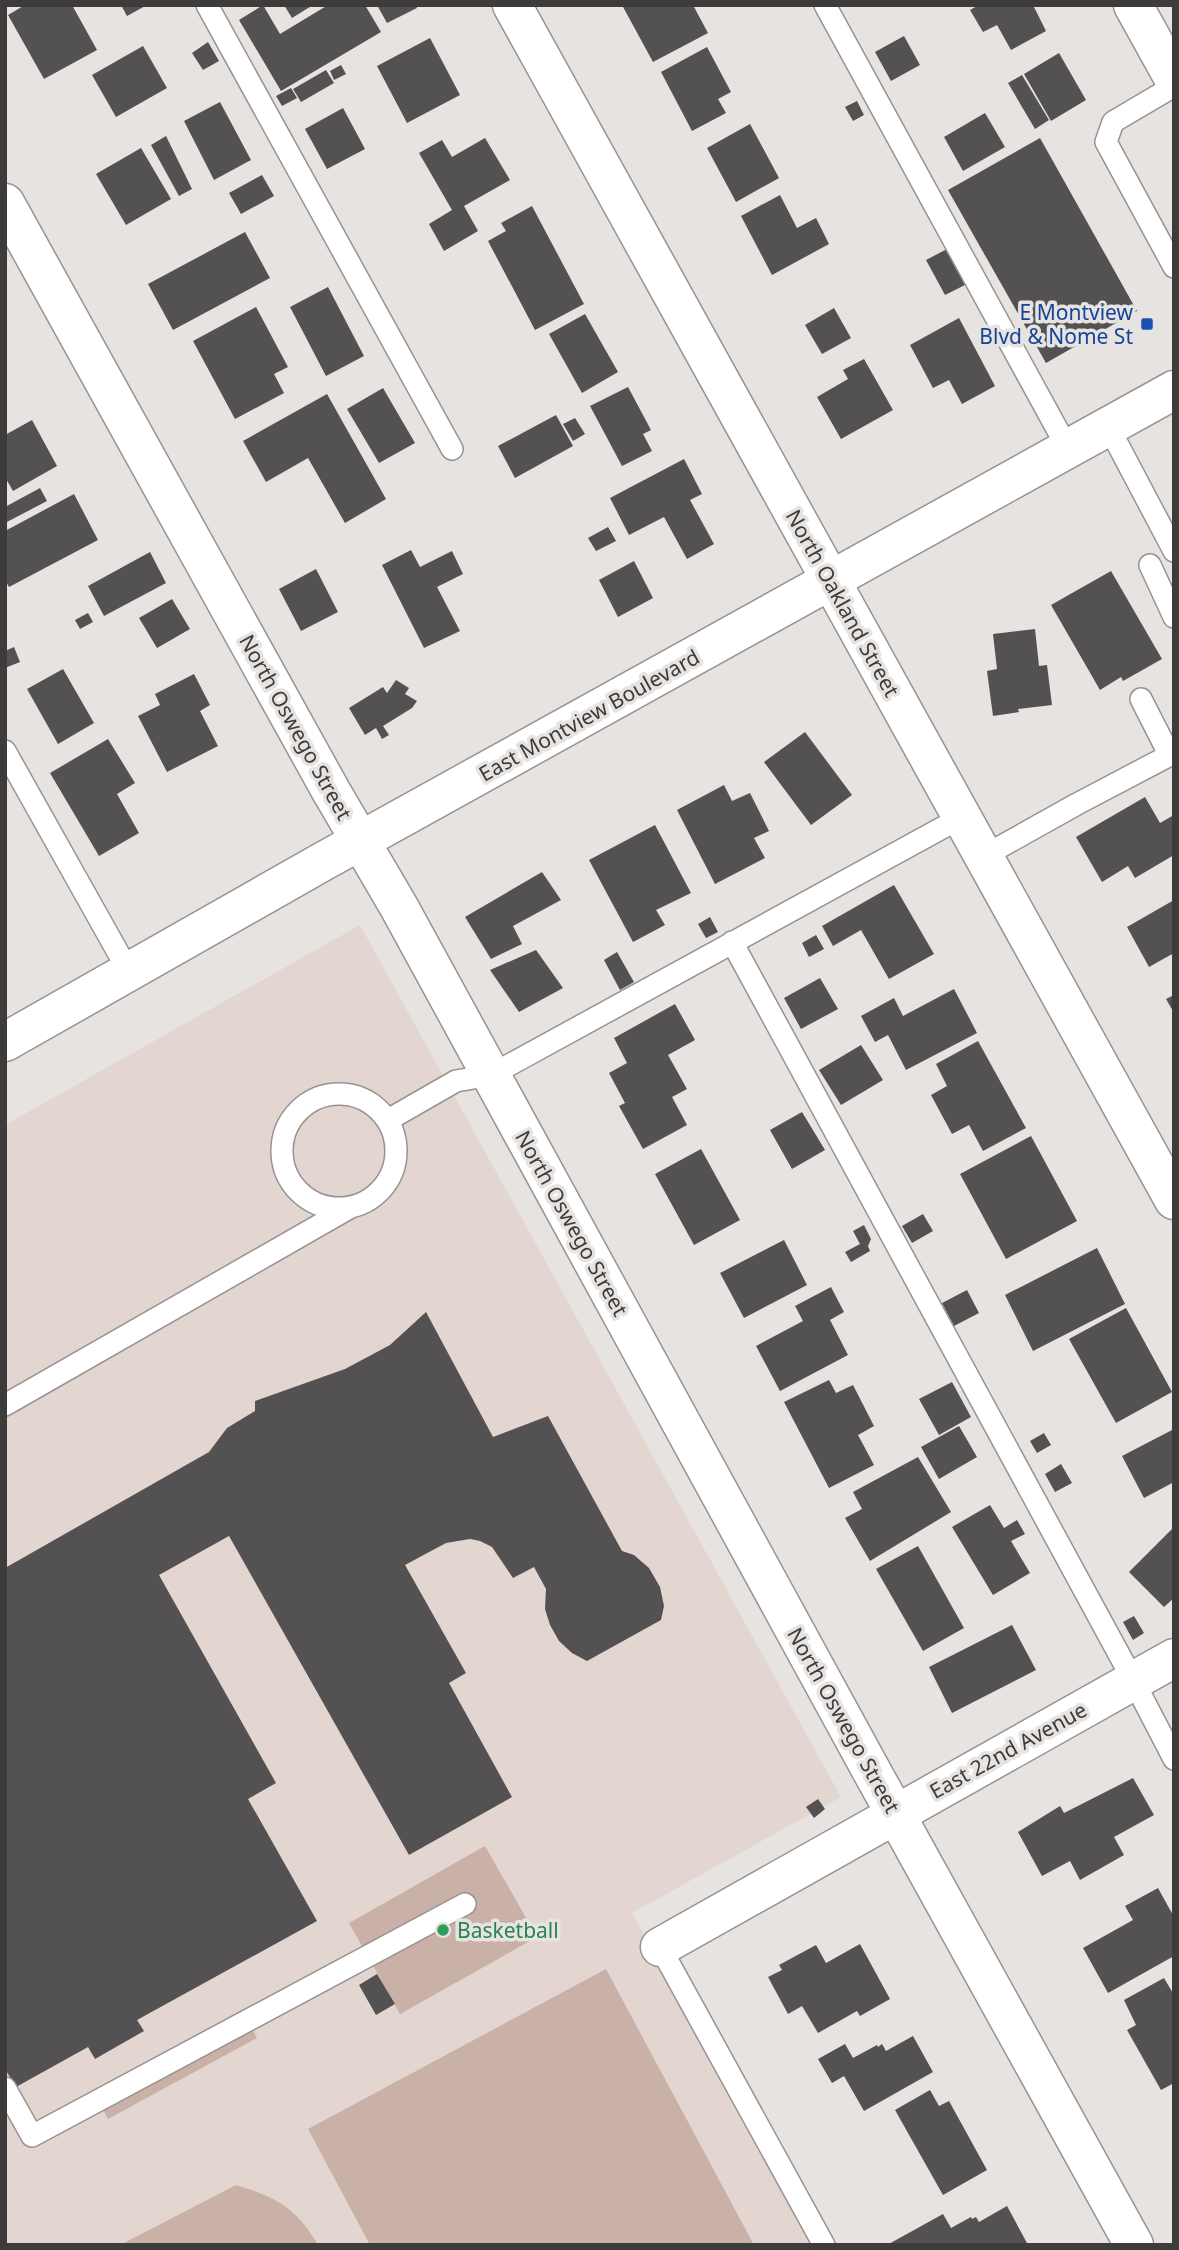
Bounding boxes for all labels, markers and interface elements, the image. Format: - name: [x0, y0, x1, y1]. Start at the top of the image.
- place label: E Montview Blvd & Nome St: [979, 298, 1133, 350]
- marker: E Montview Blvd & Nome St: [1139, 316, 1155, 332]
- street label: North Oakland Street: [780, 504, 906, 702]
- street label: North Oswego Street: [233, 629, 359, 825]
- street label: East Montview Boulevard: [474, 643, 704, 787]
- street label: North Oswego Street: [509, 1125, 635, 1321]
- street label: North Oswego Street: [781, 1622, 907, 1818]
- street label: East 22nd Avenue: [924, 1695, 1092, 1805]
- place label: Basketball: [457, 1916, 559, 1944]
- marker: Basketball: [435, 1922, 451, 1938]

